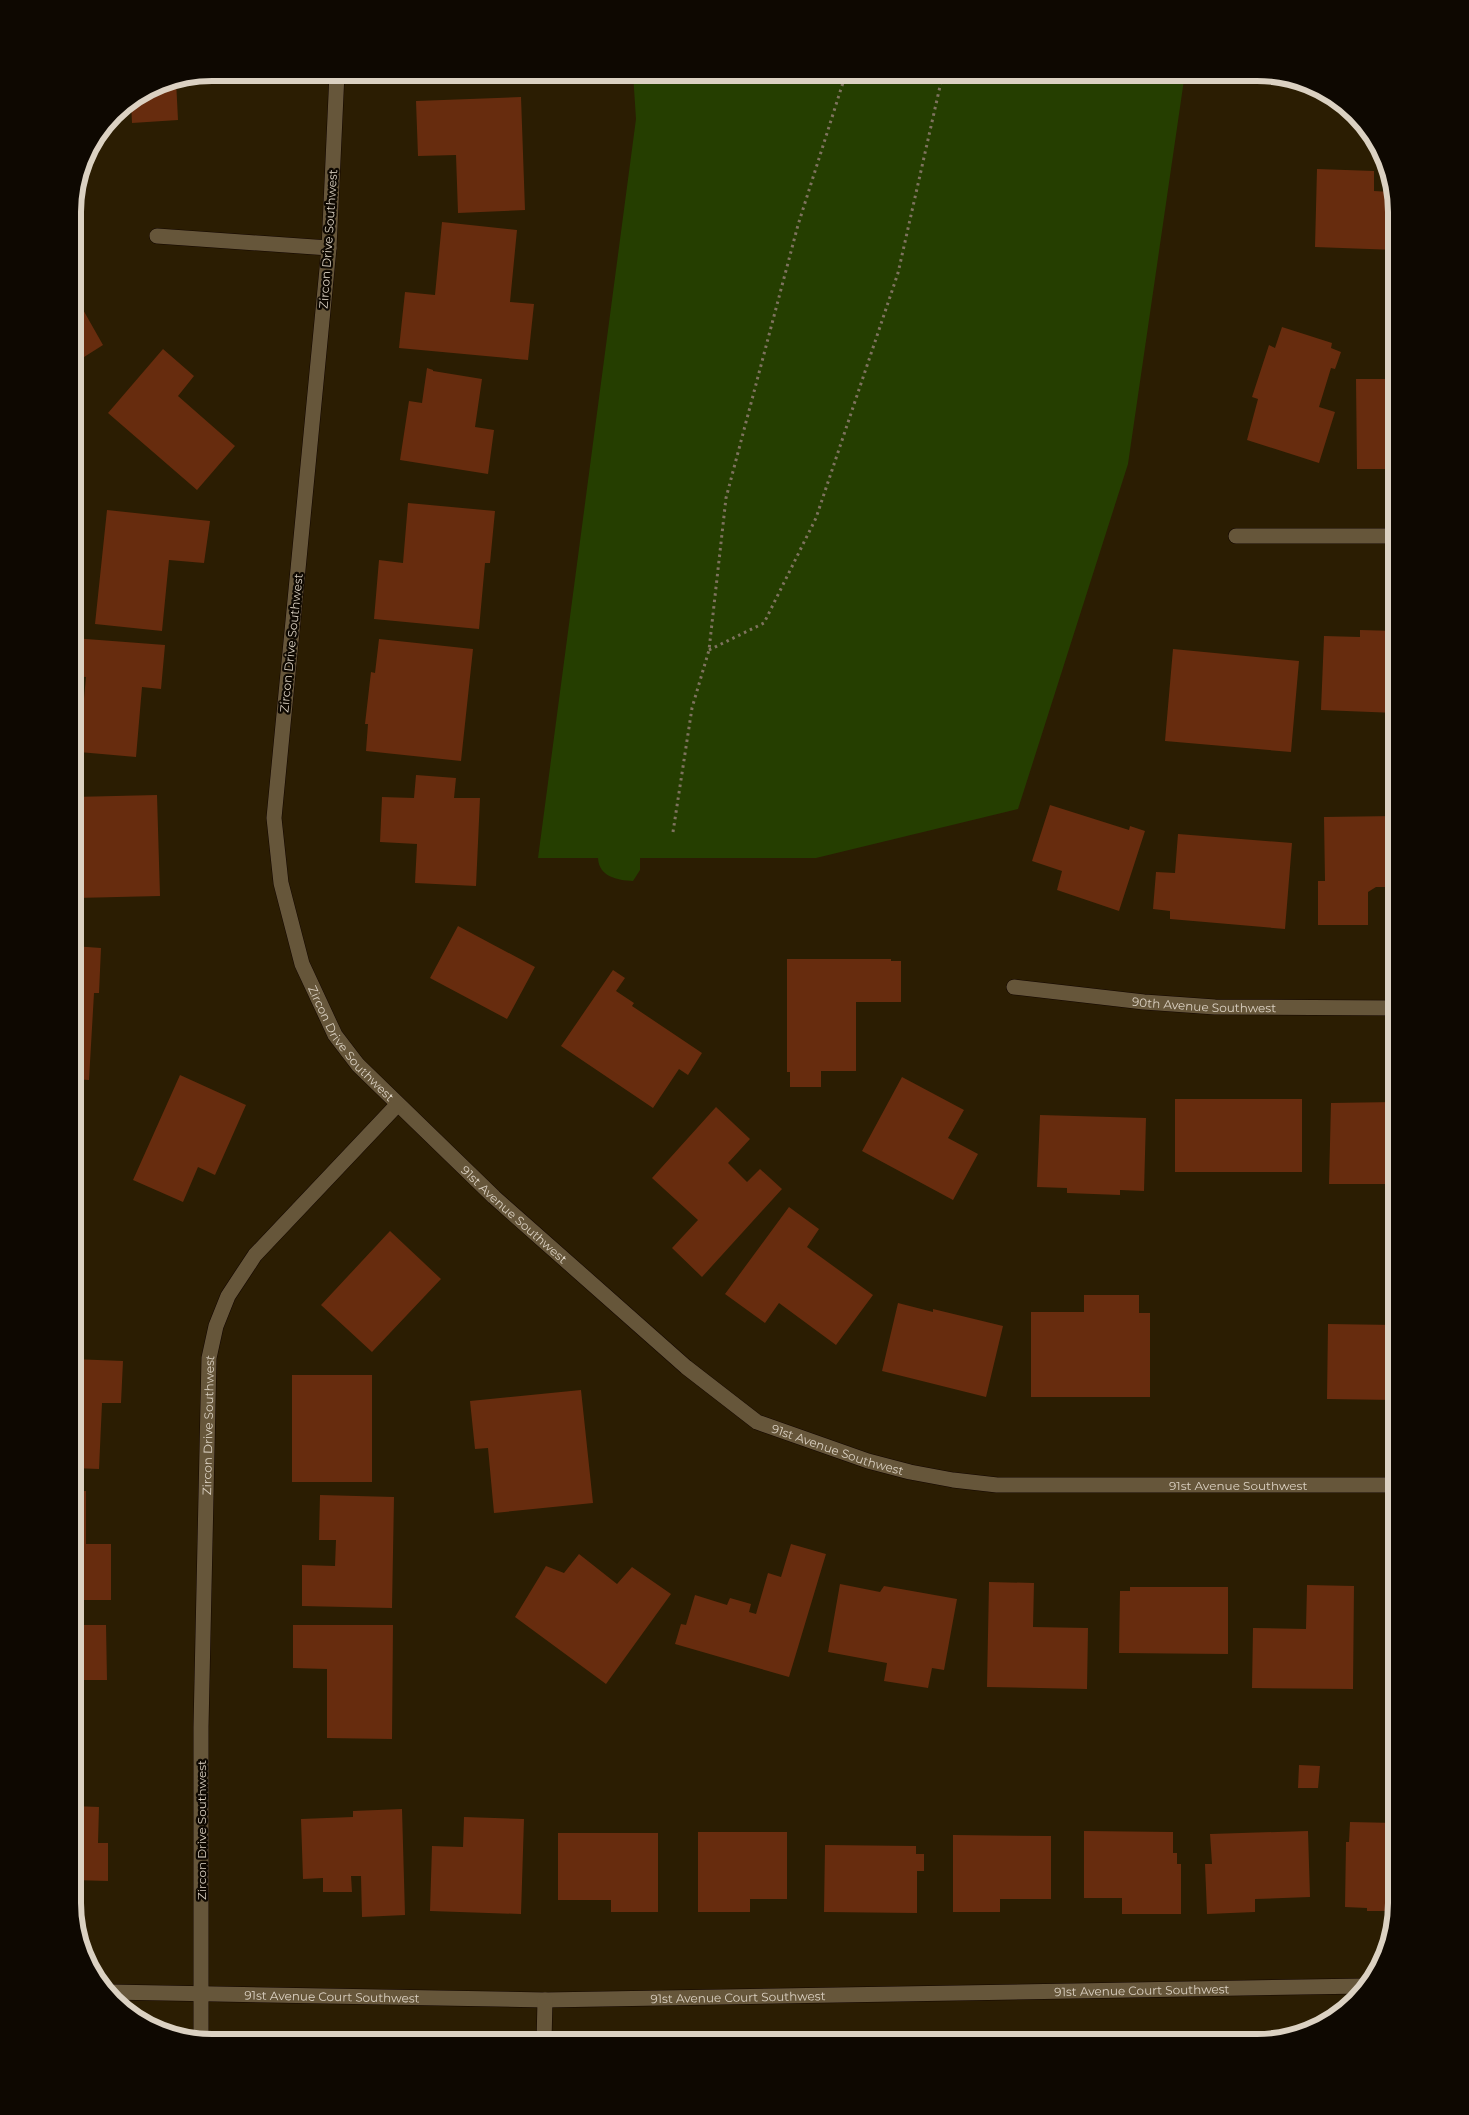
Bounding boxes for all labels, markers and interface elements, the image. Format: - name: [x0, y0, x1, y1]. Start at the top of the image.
- street label: Zircon Drive Southwest: [316, 169, 340, 309]
- street label: Zircon Drive Southwest: [276, 573, 306, 713]
- street label: Zircon Drive Southwest: [305, 983, 398, 1104]
- street label: 90th Avenue Southwest: [1131, 993, 1276, 1015]
- street label: 91st Avenue Southwest: [458, 1162, 571, 1266]
- street label: Zircon Drive Southwest: [199, 1353, 217, 1495]
- street label: 91st Avenue Southwest: [770, 1420, 906, 1478]
- street label: 91st Avenue Southwest: [1169, 1478, 1307, 1493]
- street label: Zircon Drive Southwest: [194, 1760, 209, 1900]
- street label: 91st Avenue Court Southwest: [1054, 1981, 1230, 1999]
- street label: 91st Avenue Court Southwest: [244, 1987, 420, 2005]
- street label: 91st Avenue Court Southwest: [650, 1988, 826, 2006]

